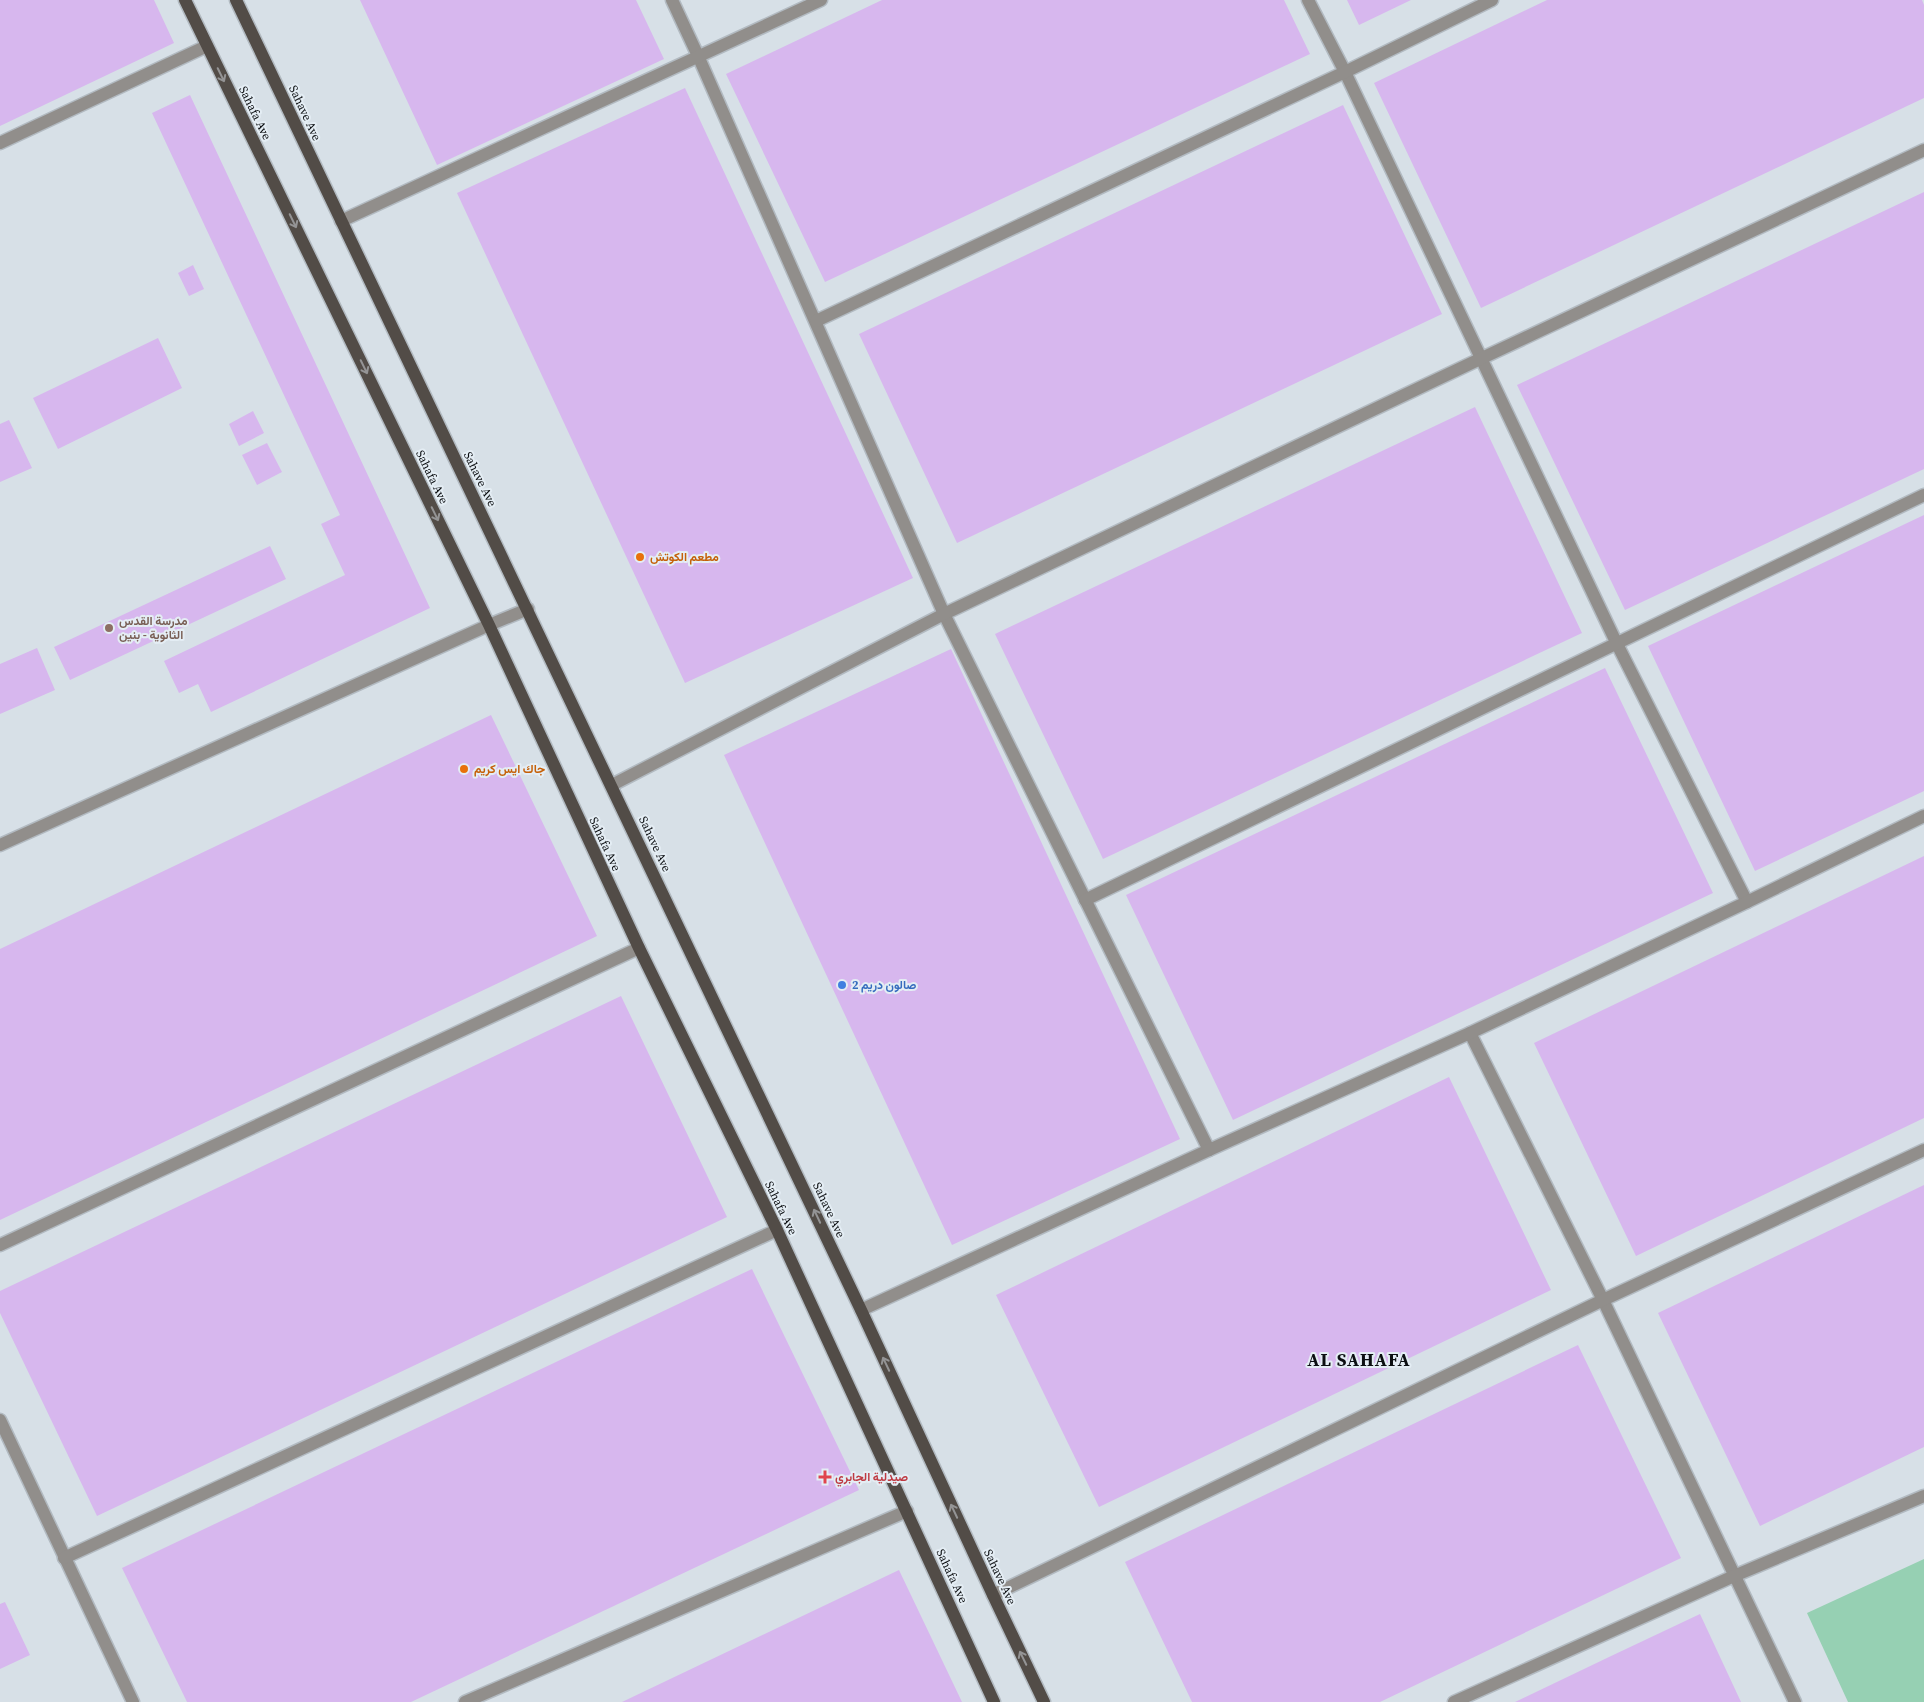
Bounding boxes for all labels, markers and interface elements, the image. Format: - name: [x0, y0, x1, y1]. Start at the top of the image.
- one-way arrow: [217, 68, 227, 83]
- street label: Sahafa Ave: [235, 83, 275, 143]
- street label: Sahave Ave: [285, 83, 325, 143]
- one-way arrow: [288, 214, 298, 229]
- one-way arrow: [359, 360, 369, 375]
- street label: Sahafa Ave: [412, 447, 452, 507]
- street label: Sahave Ave: [460, 449, 500, 509]
- one-way arrow: [431, 506, 440, 521]
- place label: مطعم الكوتش: [650, 549, 719, 565]
- marker: مطعم الكوتش: [634, 551, 646, 563]
- place label: مدرسة القدس الثانوية - بنين: [119, 613, 188, 643]
- marker: مدرسة القدس الثانوية - بنين: [103, 622, 115, 634]
- place label: جاك ايس كريم: [474, 761, 545, 777]
- marker: جاك ايس كريم: [458, 763, 470, 775]
- street label: Sahafa Ave: [586, 814, 624, 874]
- street label: Sahave Ave: [635, 814, 675, 874]
- place label: صالون دريم 2: [852, 977, 916, 993]
- marker: صالون دريم 2: [836, 979, 848, 991]
- street label: Sahafa Ave: [761, 1178, 801, 1238]
- street label: Sahave Ave: [809, 1180, 849, 1240]
- one-way arrow: [811, 1209, 821, 1224]
- district label: AL SAHAFA: [1307, 1347, 1411, 1372]
- one-way arrow: [880, 1356, 890, 1371]
- place label: صيدلية الجابري: [835, 1469, 908, 1487]
- marker: صيدلية الجابري: [819, 1471, 831, 1483]
- one-way arrow: [948, 1504, 958, 1519]
- street label: Sahafa Ave: [933, 1546, 971, 1606]
- street label: Sahave Ave: [980, 1547, 1020, 1607]
- one-way arrow: [1018, 1651, 1027, 1666]

